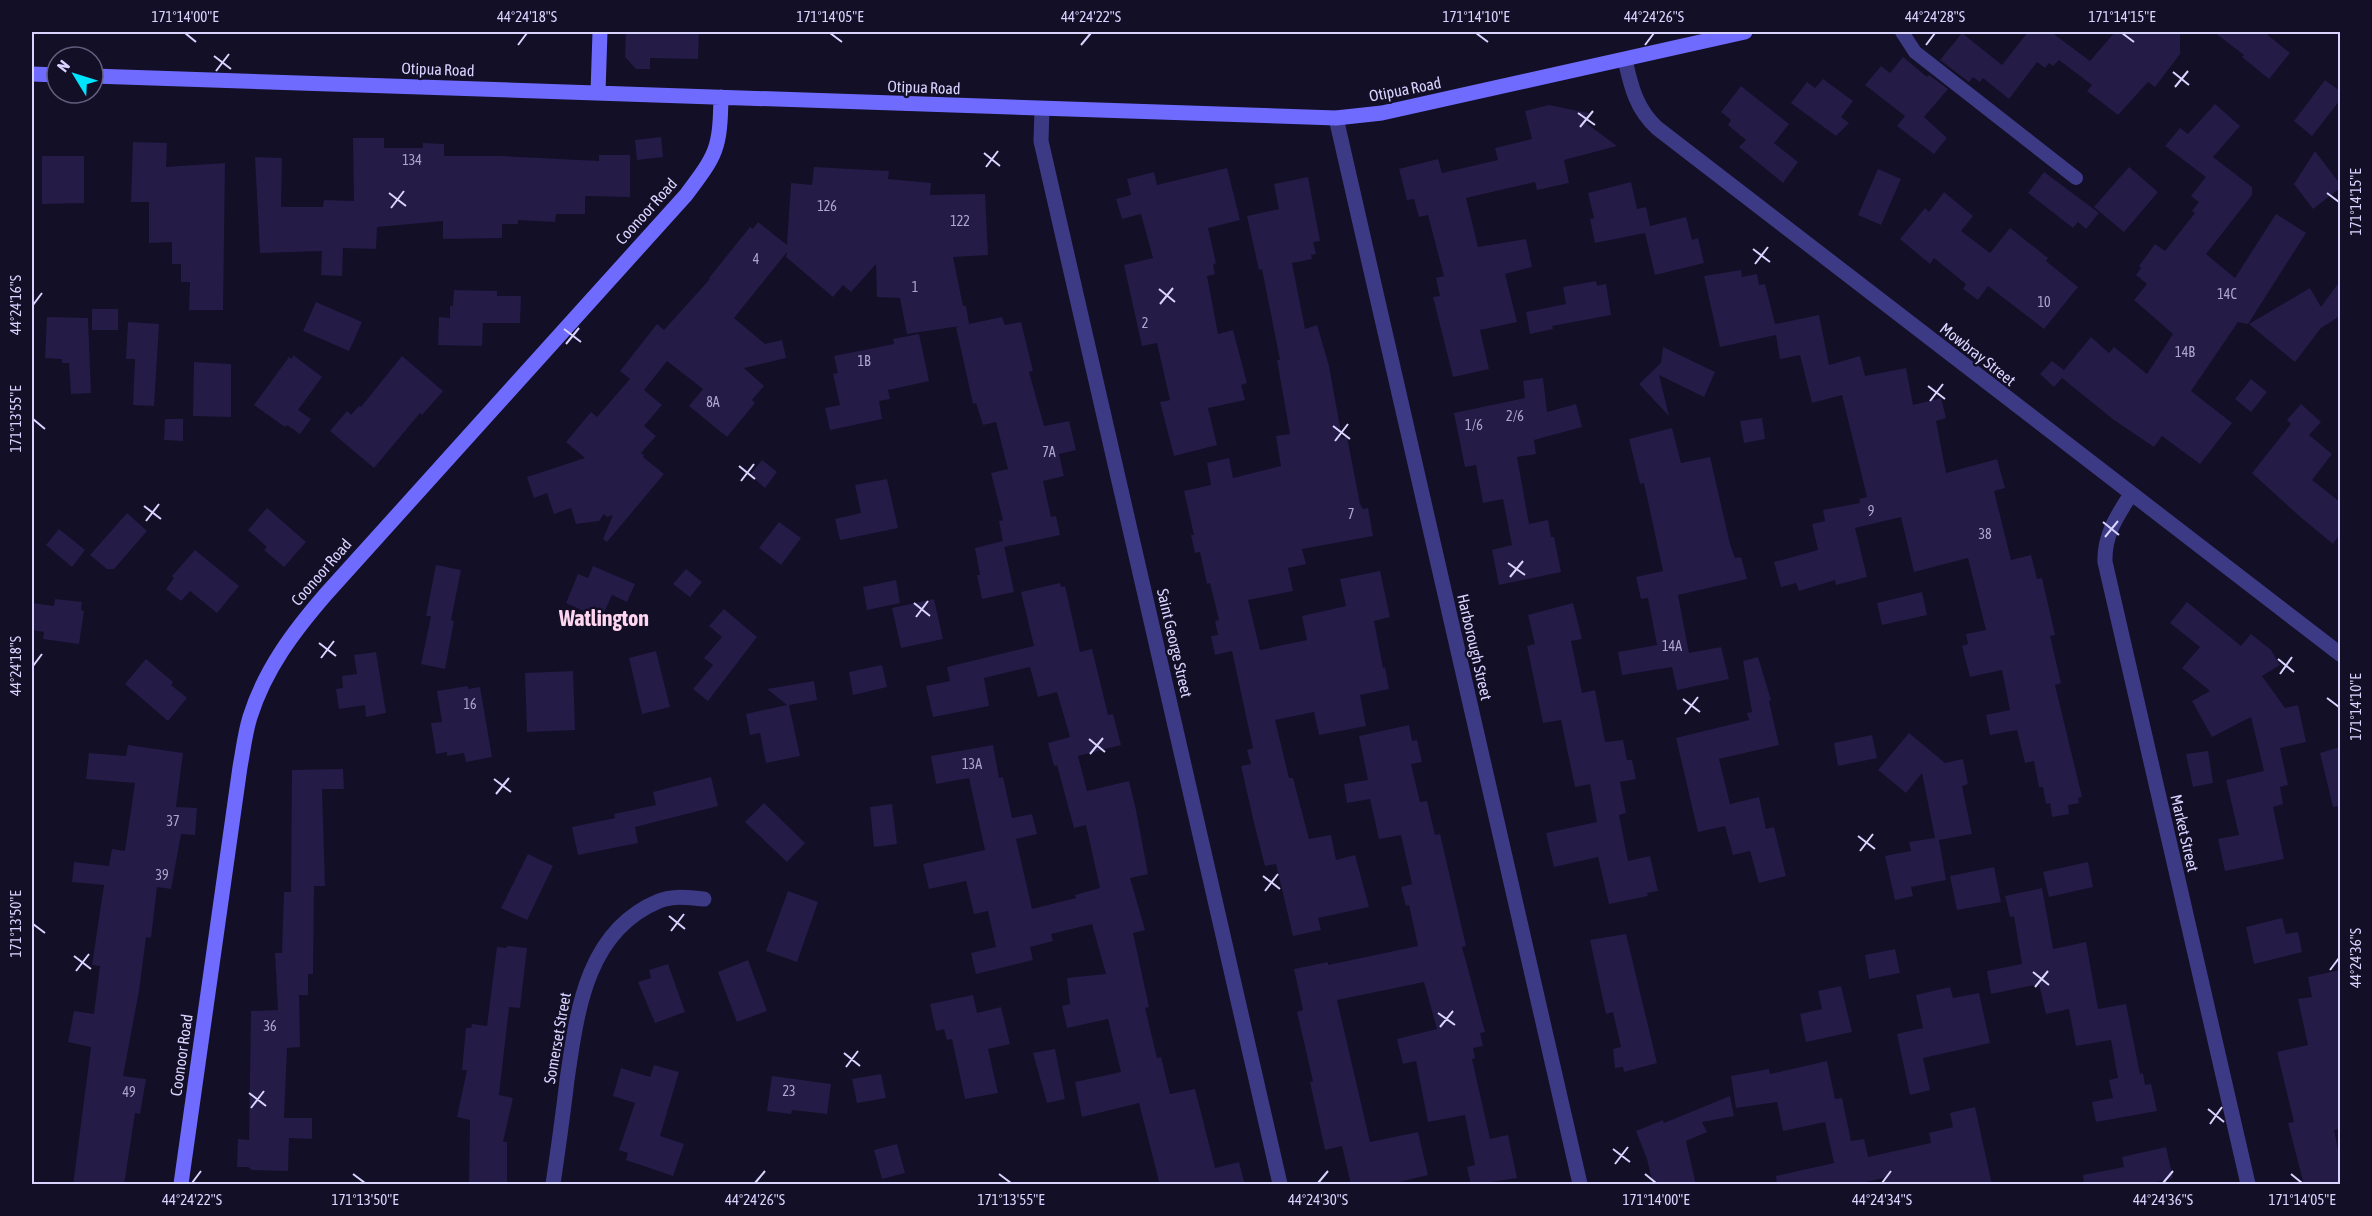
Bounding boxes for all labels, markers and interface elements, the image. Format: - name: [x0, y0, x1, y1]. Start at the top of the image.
- text: 171°14'00"E: [151, 8, 219, 25]
- text: 44°24'18"S: [497, 8, 557, 25]
- text: 171°14'05"E: [796, 8, 864, 25]
- text: 44°24'22"S: [1061, 8, 1121, 25]
- text: 171°14'10"E: [1442, 8, 1510, 25]
- text: 44°24'26"S: [1624, 8, 1684, 25]
- text: 44°24'28"S: [1905, 8, 1965, 25]
- text: 171°14'15"E: [2088, 8, 2156, 25]
- north arrow: [45, 45, 105, 105]
- text: N: [53, 56, 73, 75]
- street label: Otipua Road: [401, 59, 475, 80]
- street label: Otipua Road: [1367, 73, 1443, 106]
- street label: Otipua Road: [887, 77, 961, 98]
- house number: 134: [402, 152, 422, 168]
- text: 171°14'15"E: [2347, 168, 2364, 236]
- street label: Coonoor Road: [612, 174, 680, 248]
- house number: 126: [817, 198, 837, 214]
- house number: 122: [950, 213, 970, 229]
- house number: 4: [753, 251, 760, 267]
- text: 44°24'16"S: [7, 275, 24, 335]
- house number: 1: [912, 279, 918, 295]
- house number: 14C: [2217, 286, 2237, 302]
- house number: 10: [2037, 294, 2051, 310]
- house number: 2: [1142, 315, 1148, 331]
- street label: Mowbray Street: [1936, 319, 2020, 390]
- house number: 14B: [2175, 344, 2195, 360]
- house number: 1B: [857, 353, 871, 369]
- text: 171°13'55"E: [7, 385, 24, 453]
- house number: 8A: [706, 394, 720, 410]
- house number: 2/6: [1506, 408, 1524, 424]
- house number: 1/6: [1465, 417, 1483, 433]
- house number: 7A: [1042, 444, 1056, 460]
- house number: 9: [1868, 503, 1874, 519]
- house number: 7: [1348, 506, 1354, 522]
- house number: 38: [1978, 526, 1992, 542]
- street label: Coonoor Road: [287, 535, 355, 609]
- street label: Saint George Street: [1153, 587, 1196, 700]
- street label: Harborough Street: [1453, 592, 1496, 702]
- district label: Watlington: [558, 605, 649, 631]
- text: 44°24'18"S: [7, 636, 24, 696]
- house number: 14A: [1662, 638, 1682, 654]
- text: 171°14'10"E: [2347, 673, 2364, 741]
- house number: 16: [463, 696, 477, 712]
- house number: 13A: [962, 756, 982, 772]
- street label: Market Street: [2167, 793, 2203, 874]
- house number: 37: [166, 813, 180, 829]
- house number: 39: [155, 867, 169, 883]
- text: 171°13'50"E: [7, 890, 24, 958]
- text: 44°24'36"S: [2347, 928, 2364, 988]
- street label: Somerset Street: [540, 990, 574, 1085]
- street label: Coonoor Road: [166, 1013, 196, 1097]
- house number: 36: [263, 1018, 277, 1034]
- house number: 23: [782, 1083, 796, 1099]
- house number: 49: [122, 1084, 136, 1100]
- text: 44°24'22"S: [162, 1191, 222, 1208]
- text: 171°13'50"E: [331, 1191, 399, 1208]
- text: 44°24'26"S: [725, 1191, 785, 1208]
- text: 171°13'55"E: [977, 1191, 1045, 1208]
- text: 44°24'30"S: [1288, 1191, 1348, 1208]
- text: 171°14'00"E: [1622, 1191, 1690, 1208]
- text: 44°24'34"S: [1852, 1191, 1912, 1208]
- text: 44°24'36"S: [2133, 1191, 2193, 1208]
- text: 171°14'05"E: [2268, 1191, 2336, 1208]

